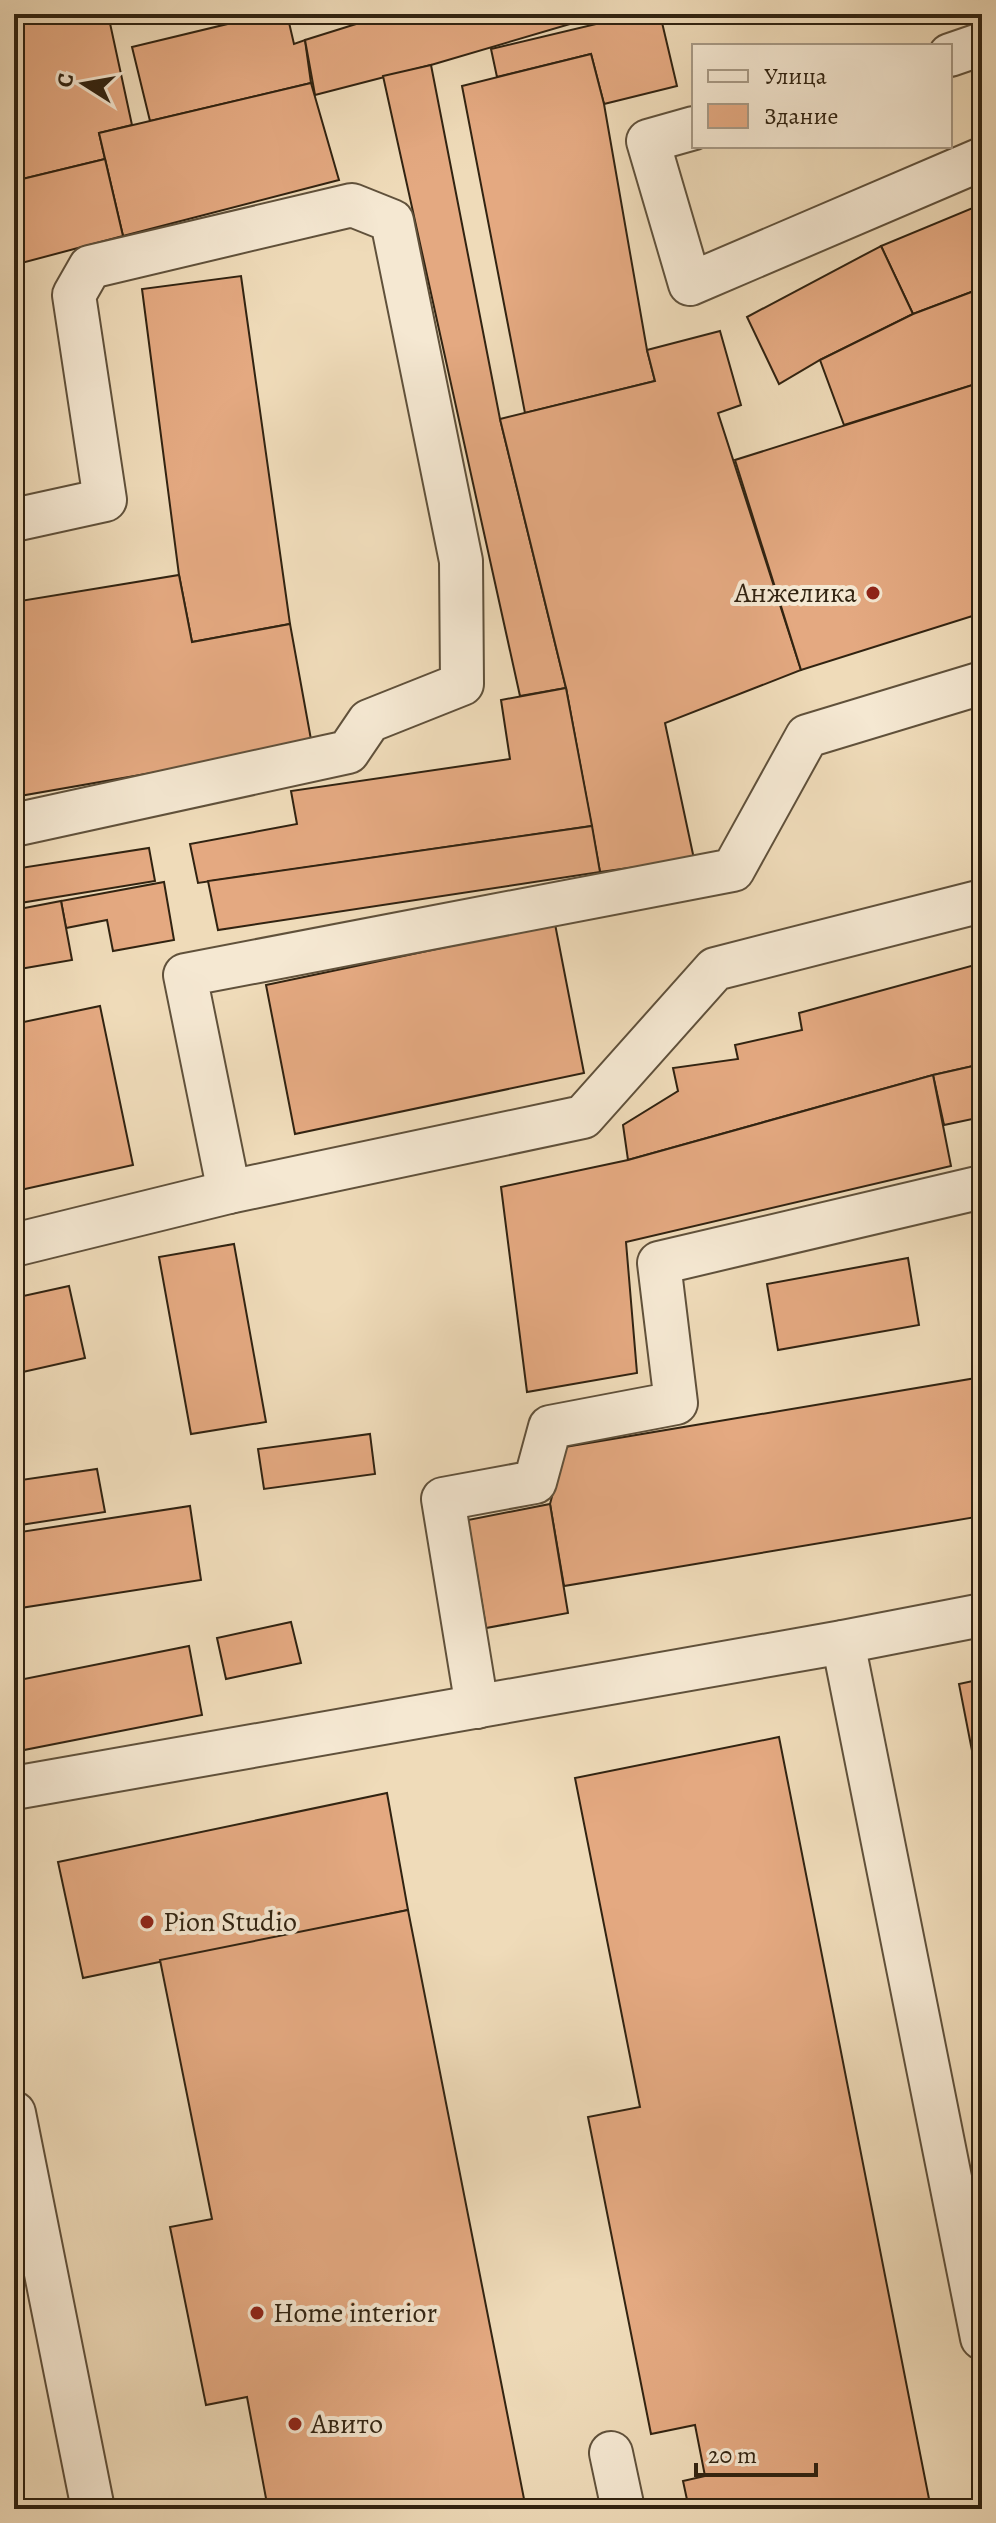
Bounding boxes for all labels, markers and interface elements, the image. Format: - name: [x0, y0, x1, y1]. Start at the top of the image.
- north arrow: [44, 44, 124, 124]
- legend: [692, 44, 952, 148]
- text: Улица: [764, 60, 827, 92]
- text: С: [49, 71, 81, 90]
- text: Здание: [764, 100, 839, 132]
- place label: Анжелика: [733, 574, 857, 612]
- marker: Анжелика: [864, 584, 882, 602]
- place label: Pion Studio: [163, 1903, 297, 1941]
- marker: Pion Studio: [138, 1913, 156, 1931]
- place label: Home interior: [273, 2294, 437, 2332]
- marker: Home interior: [248, 2304, 266, 2322]
- place label: Авито: [310, 2405, 383, 2443]
- marker: Авито: [286, 2415, 304, 2433]
- scale bar: [696, 2427, 816, 2477]
- text: 20 m: [708, 2439, 757, 2471]

